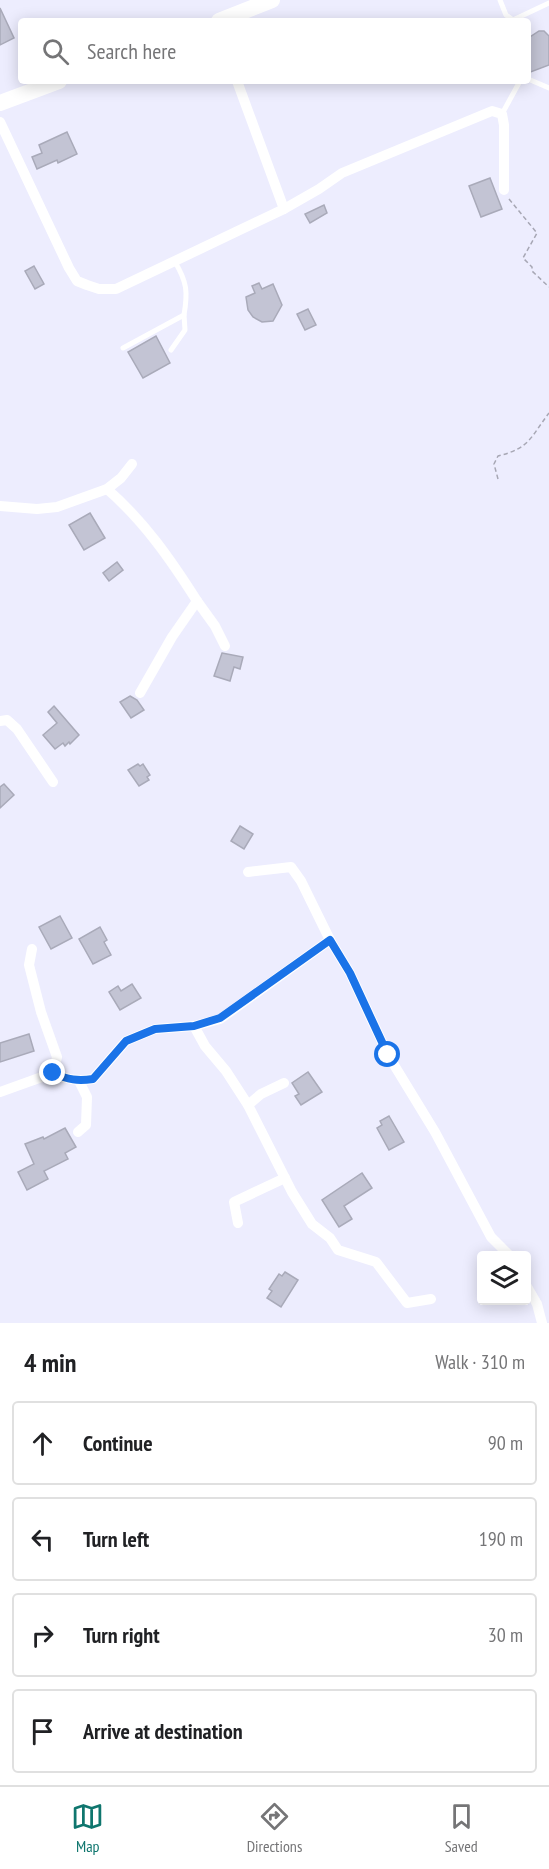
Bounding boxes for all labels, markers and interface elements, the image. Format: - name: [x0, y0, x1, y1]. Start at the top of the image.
- search box: [18, 18, 531, 84]
- icon: search: [39, 35, 72, 68]
- text: Search here: [87, 37, 176, 65]
- route start: [374, 1041, 400, 1067]
- route end: [39, 1059, 65, 1085]
- map controls: [477, 1251, 531, 1305]
- button: layers: [477, 1251, 531, 1305]
- text: 4 min: [24, 1346, 77, 1379]
- text: Walk · 310 m: [435, 1349, 525, 1375]
- icon: ahead: [26, 1427, 59, 1460]
- text: Continue: [83, 1429, 153, 1457]
- text: 90 m: [488, 1430, 523, 1456]
- icon: left: [26, 1523, 59, 1556]
- text: Turn left: [83, 1525, 149, 1553]
- text: 190 m: [479, 1526, 523, 1552]
- icon: right: [26, 1619, 59, 1652]
- text: Turn right: [83, 1621, 160, 1649]
- text: 30 m: [488, 1622, 523, 1648]
- icon: arrive: [26, 1715, 59, 1748]
- text: Arrive at destination: [83, 1717, 243, 1745]
- tab: Map: [71, 1800, 104, 1856]
- tab: Directions: [247, 1800, 302, 1856]
- tab: Saved: [445, 1800, 478, 1856]

